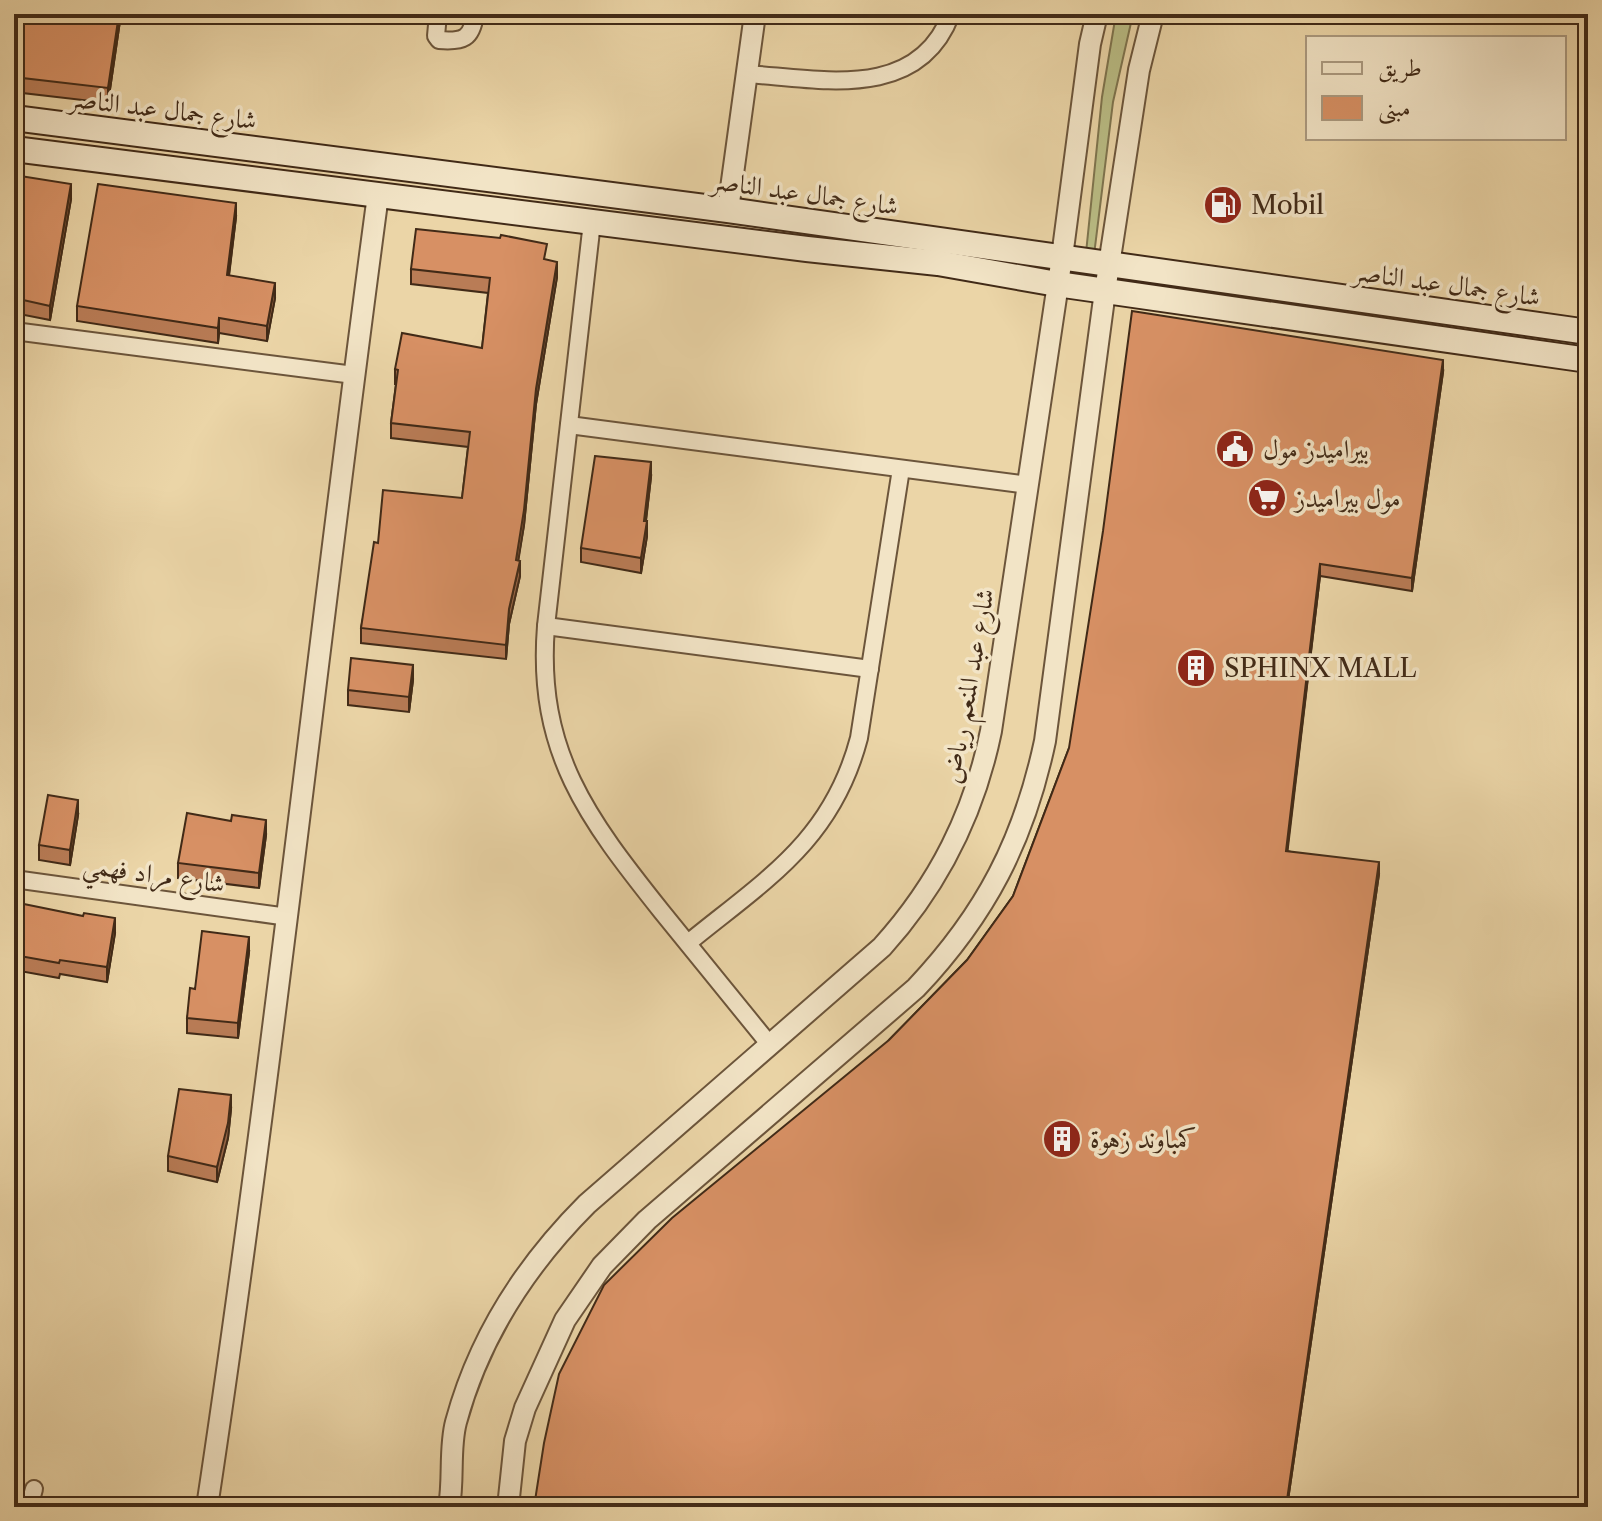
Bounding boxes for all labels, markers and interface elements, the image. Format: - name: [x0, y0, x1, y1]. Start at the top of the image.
- legend: [1306, 36, 1566, 140]
- text: طريق: [1378, 53, 1422, 83]
- street label: شارع جمال عبد الناصر: [64, 81, 258, 142]
- text: مبنى: [1378, 93, 1411, 125]
- street label: شارع جمال عبد الناصر: [706, 164, 900, 228]
- fuel station icon: Mobil: [1202, 184, 1244, 226]
- place label: Mobil: [1251, 189, 1324, 221]
- street label: شارع جمال عبد الناصر: [1348, 255, 1542, 319]
- public building icon: بيراميدز مول: [1214, 428, 1256, 470]
- place label: بيراميدز مول: [1263, 433, 1369, 466]
- supermarket icon: مول بيراميدز: [1246, 477, 1288, 519]
- place label: مول بيراميدز: [1292, 482, 1401, 515]
- street label: شارع عبد المنعم رياض: [935, 586, 1010, 787]
- building icon: SPHINX MALL: [1175, 647, 1217, 689]
- place label: SPHINX MALL: [1224, 652, 1417, 684]
- street label: شارع مراد فهمي: [80, 848, 227, 909]
- building icon: كمباوند زهوة: [1041, 1118, 1083, 1160]
- place label: كمباوند زهوة: [1090, 1123, 1197, 1156]

